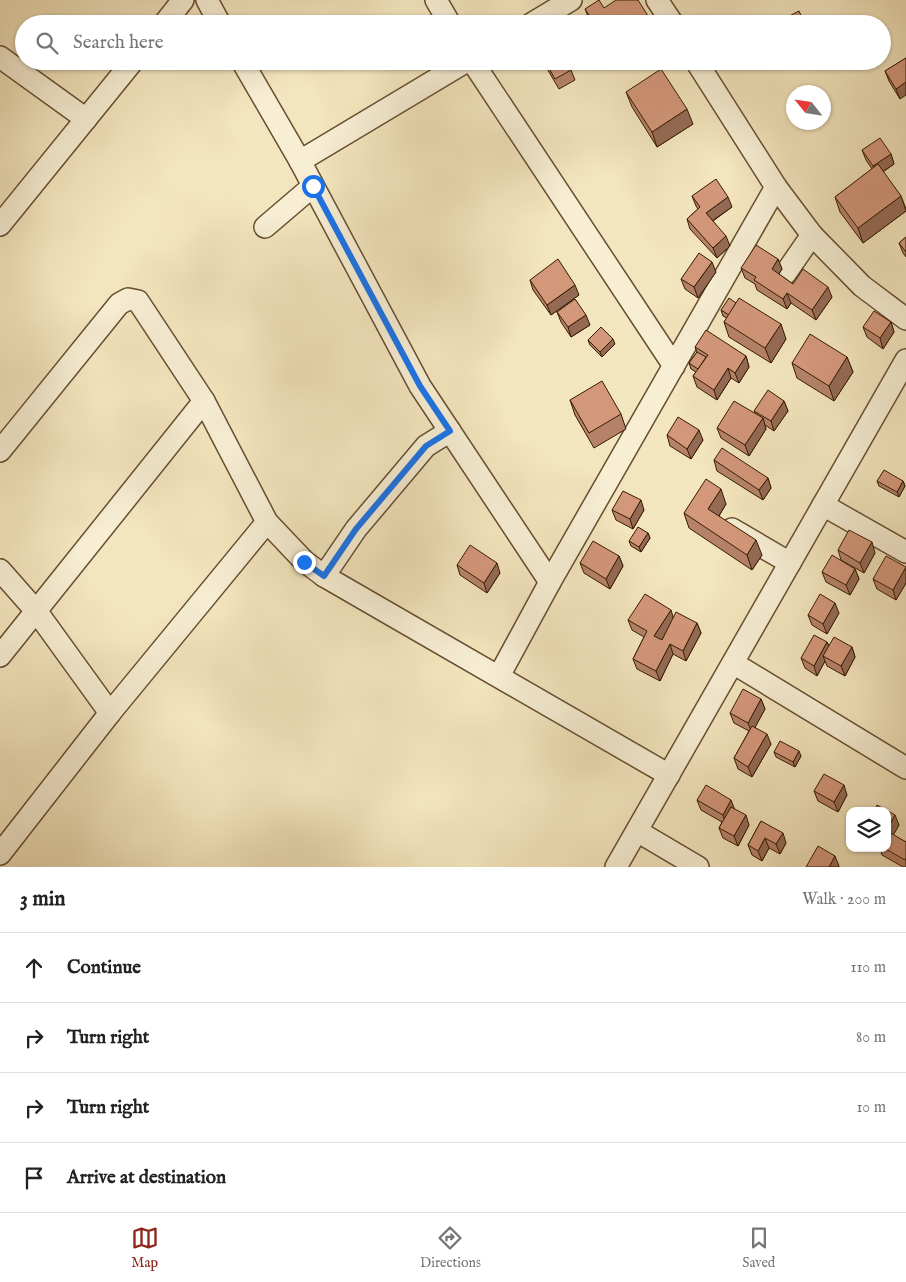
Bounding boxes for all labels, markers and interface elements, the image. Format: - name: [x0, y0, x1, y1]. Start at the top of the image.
- search box: [15, 15, 891, 70]
- icon: search: [33, 29, 61, 57]
- text: Search here: [73, 31, 164, 55]
- north arrow: [786, 85, 831, 130]
- route start: [302, 175, 325, 198]
- route end: [293, 551, 316, 574]
- map controls: [846, 807, 891, 852]
- button: layers: [846, 807, 891, 852]
- text: 3 min: [20, 886, 65, 913]
- text: Walk · 200 m: [802, 890, 886, 910]
- icon: ahead: [20, 954, 48, 982]
- text: Continue: [67, 956, 141, 980]
- text: 110 m: [850, 958, 886, 978]
- icon: right: [20, 1024, 48, 1052]
- text: Turn right: [67, 1026, 149, 1050]
- text: 80 m: [856, 1028, 886, 1048]
- icon: right: [20, 1094, 48, 1122]
- text: Turn right: [67, 1096, 149, 1120]
- text: 10 m: [856, 1098, 886, 1118]
- icon: arrive: [20, 1164, 48, 1192]
- text: Arrive at destination: [67, 1166, 226, 1190]
- tab: Map: [131, 1224, 159, 1272]
- tab: Directions: [420, 1224, 481, 1272]
- tab: Saved: [742, 1224, 775, 1272]

